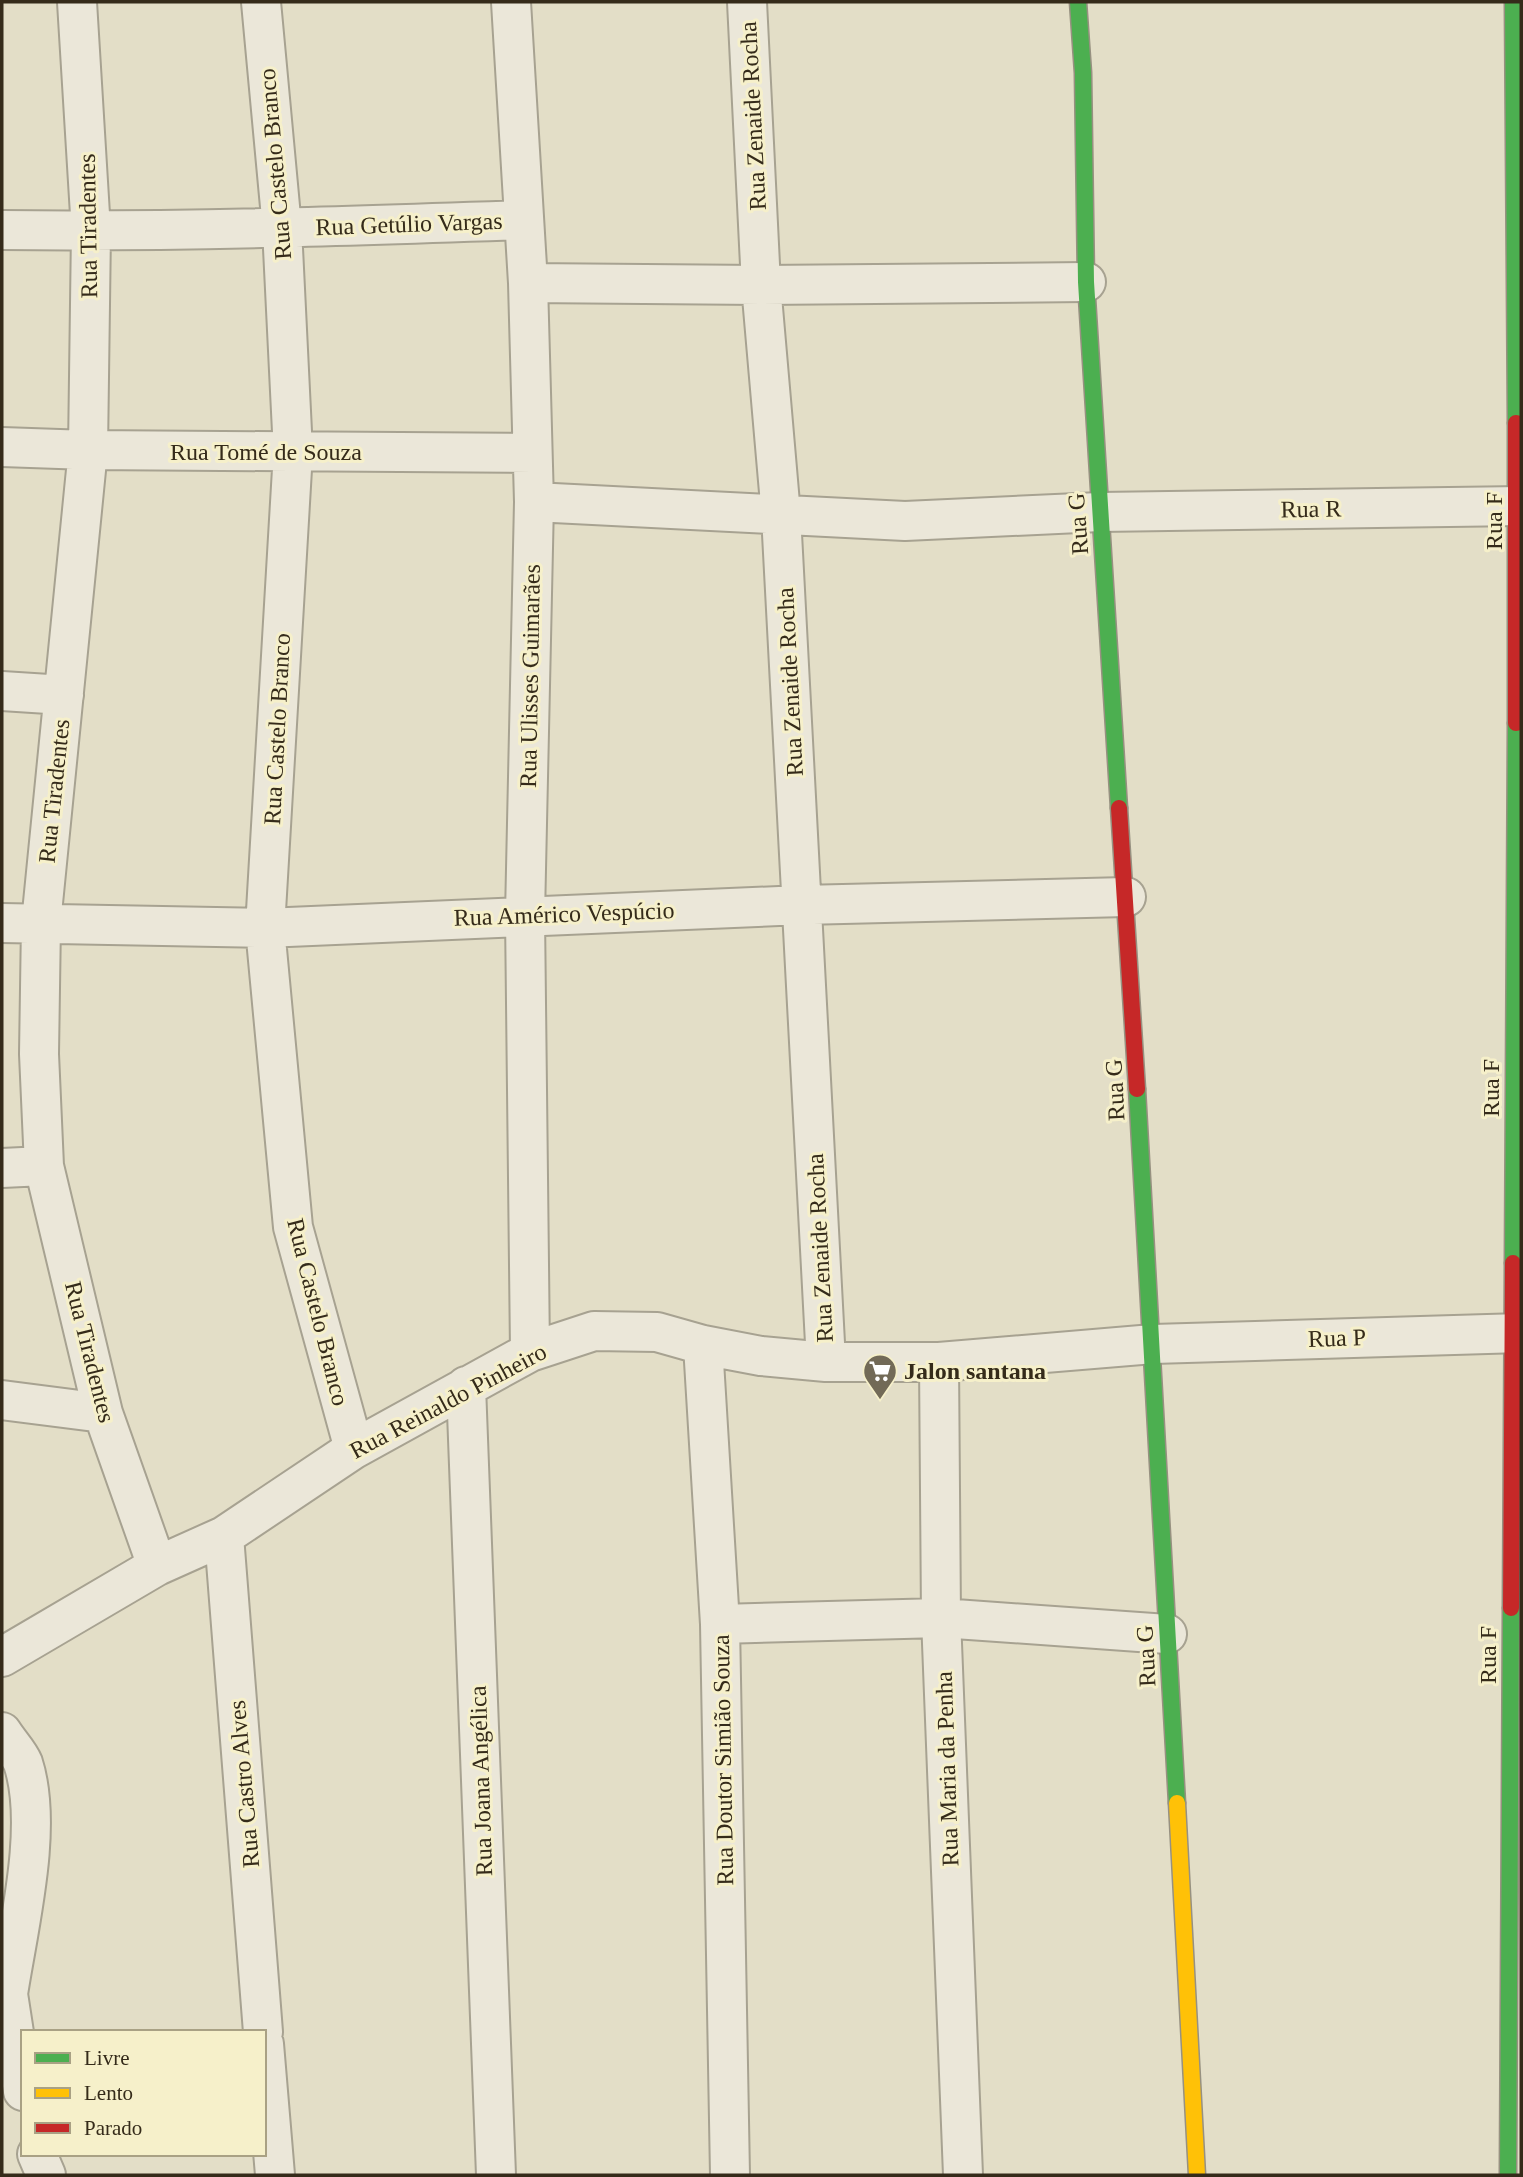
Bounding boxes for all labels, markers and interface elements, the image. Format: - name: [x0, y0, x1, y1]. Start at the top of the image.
- street label: Rua Zenaide Rocha: [735, 20, 771, 211]
- street label: Rua Castelo Branco: [254, 67, 296, 261]
- street label: Rua Tiradentes: [74, 153, 102, 299]
- street label: Rua Getúlio Vargas: [315, 208, 503, 240]
- street label: Rua Tomé de Souza: [170, 439, 362, 465]
- street label: Rua G: [1063, 492, 1093, 556]
- street label: Rua F: [1481, 492, 1507, 550]
- street label: Rua R: [1280, 495, 1342, 523]
- street label: Rua Ulisses Guimarães: [515, 564, 545, 788]
- street label: Rua Zenaide Rocha: [772, 586, 808, 777]
- street label: Rua Castelo Branco: [259, 632, 295, 826]
- street label: Rua Tiradentes: [34, 718, 74, 864]
- street label: Rua Américo Vespúcio: [453, 897, 675, 931]
- street label: Rua G: [1100, 1058, 1130, 1122]
- street label: Rua F: [1478, 1059, 1504, 1117]
- street label: Rua Zenaide Rocha: [802, 1152, 838, 1343]
- street label: Rua Castelo Branco: [282, 1216, 354, 1408]
- street label: Rua Tiradentes: [60, 1279, 120, 1425]
- street label: Rua P: [1308, 1324, 1366, 1352]
- street label: Rua Reinaldo Pinheiro: [345, 1338, 551, 1464]
- supermarket icon: Jalon santana: [861, 1352, 899, 1401]
- place label: Jalon santana: [904, 1358, 1046, 1384]
- street label: Rua G: [1131, 1624, 1161, 1688]
- street label: Rua F: [1475, 1626, 1501, 1684]
- street label: Rua Doutor Simião Souza: [708, 1634, 738, 1886]
- street label: Rua Maria da Penha: [931, 1671, 963, 1867]
- street label: Rua Joana Angélica: [465, 1685, 497, 1877]
- street label: Rua Castro Alves: [224, 1699, 264, 1869]
- legend: [21, 2030, 266, 2156]
- text: Livre: [84, 2046, 129, 2070]
- text: Lento: [84, 2081, 133, 2105]
- text: Parado: [84, 2116, 142, 2140]

